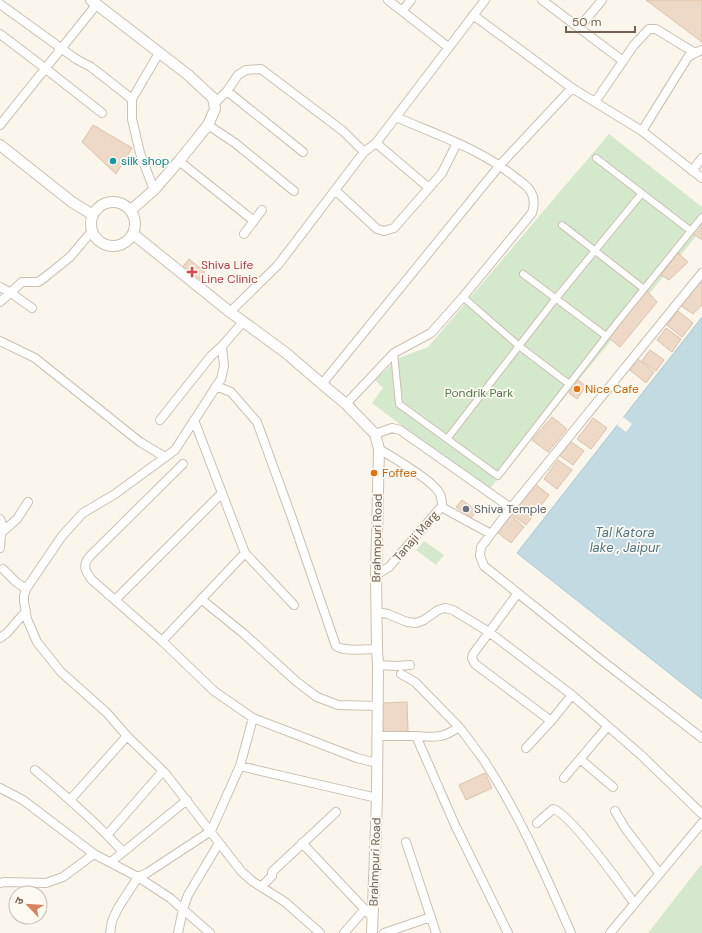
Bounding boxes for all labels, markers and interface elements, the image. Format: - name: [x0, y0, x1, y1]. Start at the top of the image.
- scale bar: [566, 8, 635, 34]
- text: 50 m: [572, 14, 601, 30]
- place label: silk shop: [121, 153, 169, 169]
- marker: silk shop: [108, 156, 118, 166]
- place label: Shiva Life Line Clinic: [201, 257, 258, 287]
- marker: Shiva Life Line Clinic: [186, 266, 198, 278]
- place label: Nice Cafe: [585, 381, 639, 397]
- marker: Nice Cafe: [572, 384, 582, 394]
- park label: Pondrik Park: [445, 385, 513, 401]
- place label: Foffee: [382, 465, 417, 481]
- marker: Foffee: [369, 468, 379, 478]
- street label: Brahmpuri Road: [368, 494, 386, 582]
- place label: Shiva Temple: [474, 501, 547, 517]
- marker: Shiva Temple: [461, 504, 471, 514]
- street label: Tanaji Marg: [389, 507, 443, 565]
- water label: Tal Katora lake , Jaipur: [590, 524, 661, 556]
- street label: Brahmpuri Road: [365, 817, 385, 907]
- north arrow: [8, 885, 48, 925]
- text: उ: [11, 894, 27, 907]

